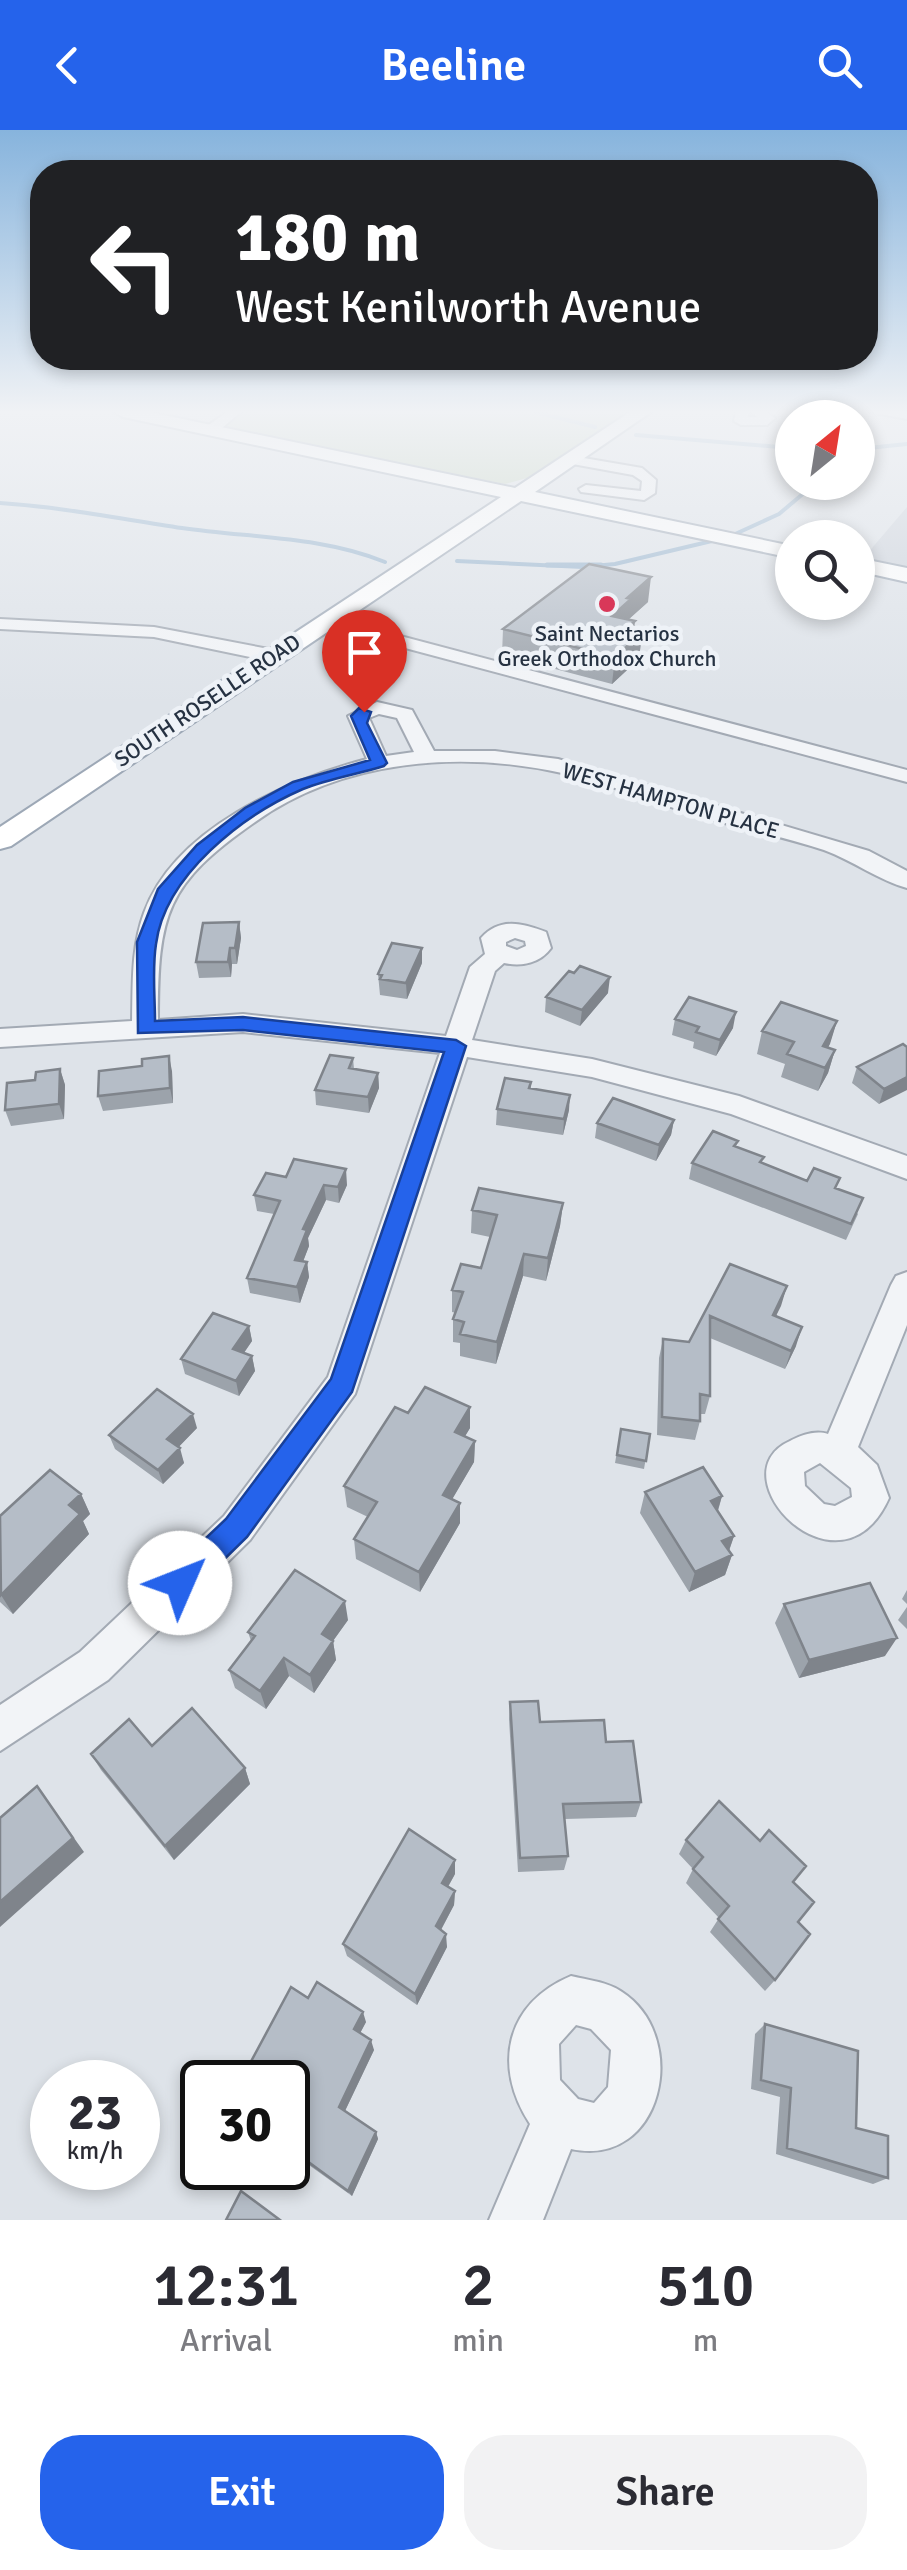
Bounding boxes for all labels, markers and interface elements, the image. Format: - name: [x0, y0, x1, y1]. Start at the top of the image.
- icon: back: [40, 38, 95, 93]
- text: Beeline: [381, 38, 526, 93]
- icon: search: [812, 38, 867, 93]
- text: 180 m: [235, 194, 420, 280]
- icon: left: [70, 200, 200, 330]
- text: West Kenilworth Avenue: [235, 280, 701, 335]
- north arrow: [775, 400, 875, 500]
- map controls: [775, 400, 875, 620]
- button: search: [775, 520, 875, 620]
- marker: Saint Nectarios Greek Orthodox Church: [596, 593, 618, 615]
- pin: [322, 610, 407, 713]
- place label: Saint Nectarios Greek Orthodox Church: [498, 620, 716, 672]
- icon: arrive: [337, 625, 392, 680]
- street label: SOUTH ROSELLE ROAD: [109, 628, 305, 773]
- street label: WEST HAMPTON PLACE: [559, 757, 782, 844]
- position arrow: [128, 1531, 232, 1635]
- speed limit sign: 30: [180, 2060, 310, 2190]
- text: 23: [68, 2082, 122, 2144]
- text: km/h: [67, 2135, 123, 2166]
- text: 12:31: [153, 2249, 299, 2323]
- text: 2: [462, 2249, 494, 2323]
- text: 510: [657, 2249, 754, 2323]
- text: Arrival: [180, 2321, 272, 2360]
- text: min: [452, 2321, 504, 2360]
- text: m: [693, 2321, 718, 2360]
- button: Exit: [40, 2435, 444, 2550]
- button: Share: [464, 2435, 867, 2550]

